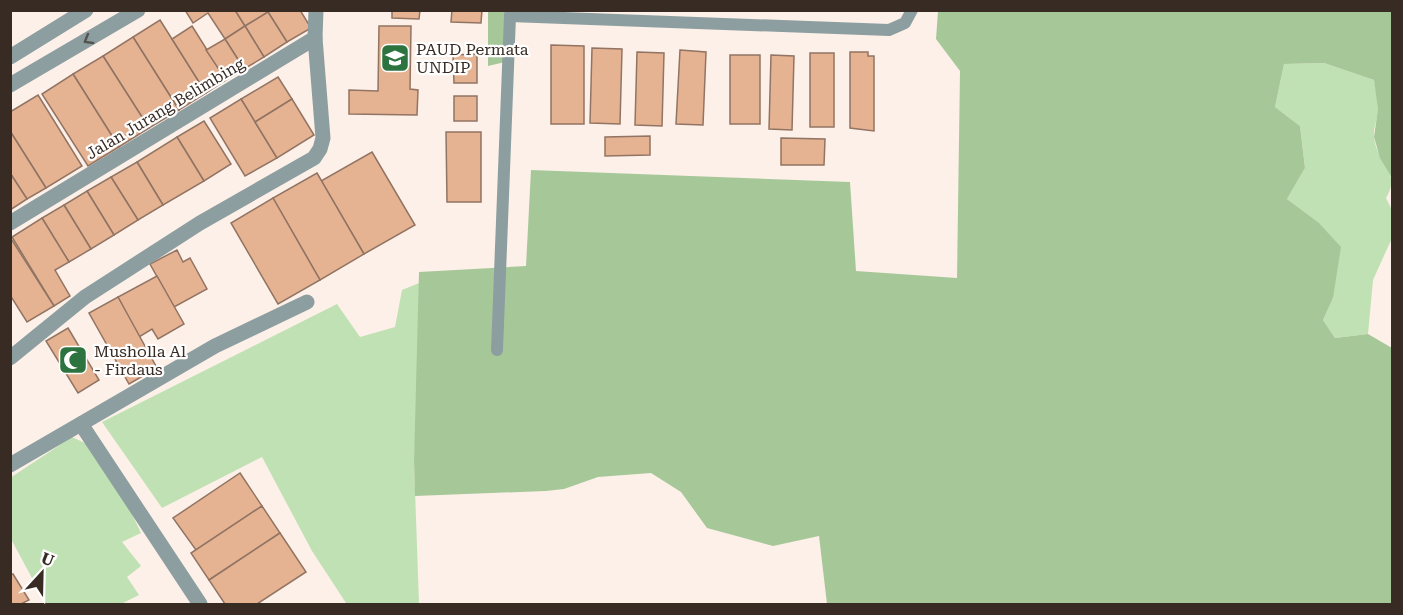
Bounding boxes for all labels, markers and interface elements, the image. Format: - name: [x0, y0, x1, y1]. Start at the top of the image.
- one-way arrow: [84, 33, 94, 44]
- place label: PAUD Permata UNDIP: [416, 40, 529, 77]
- school or university icon: PAUD Permata UNDIP: [379, 42, 411, 74]
- street label: Jalan Jurang Belimbing: [83, 53, 249, 163]
- place label: Musholla Al - Firdaus: [94, 342, 186, 379]
- mosque icon: Musholla Al - Firdaus: [57, 344, 89, 376]
- north arrow: [12, 543, 72, 603]
- text: U: [38, 548, 57, 571]

